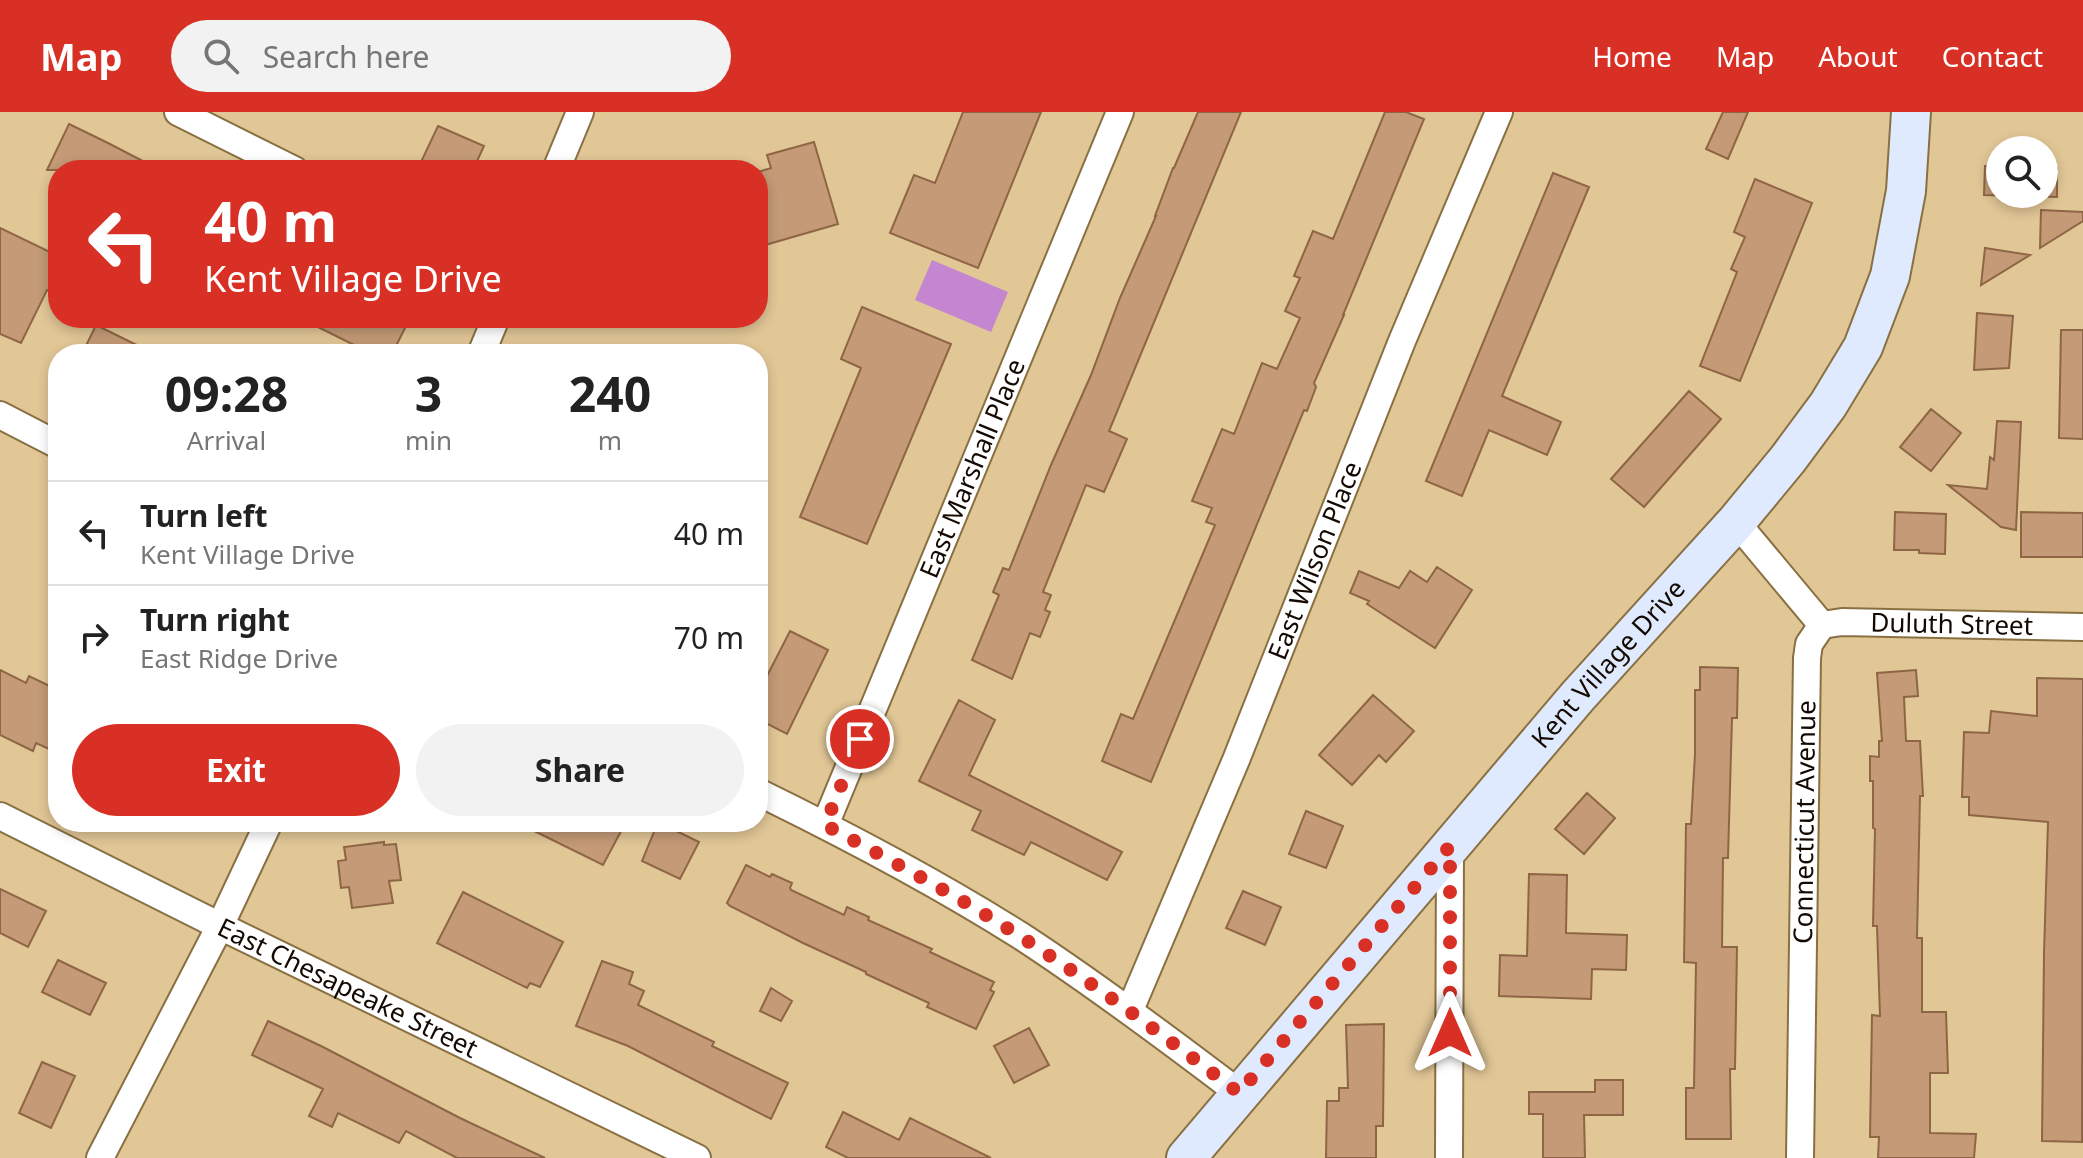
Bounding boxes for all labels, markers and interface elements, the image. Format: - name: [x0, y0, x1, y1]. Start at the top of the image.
- search box: [171, 20, 731, 92]
- text: Map: [40, 30, 123, 82]
- icon: search: [199, 34, 243, 78]
- text: Search here: [263, 36, 430, 77]
- text: Home: [1592, 37, 1672, 75]
- text: Map: [1716, 37, 1774, 75]
- text: About: [1818, 37, 1898, 75]
- text: Contact: [1942, 37, 2043, 75]
- map controls: [1986, 136, 2058, 208]
- button: search: [1986, 136, 2058, 208]
- text: 40 m: [204, 182, 337, 258]
- icon: left: [72, 192, 176, 296]
- text: Kent Village Drive: [204, 254, 502, 303]
- street label: East Marshall Place: [910, 353, 1033, 583]
- text: 09:28: [165, 361, 288, 426]
- text: 3: [415, 361, 442, 426]
- text: 240: [569, 361, 651, 426]
- text: Arrival: [187, 422, 266, 458]
- text: min: [405, 422, 452, 458]
- text: m: [598, 422, 622, 458]
- street label: East Wilson Place: [1259, 456, 1370, 665]
- text: Turn left: [140, 495, 268, 536]
- icon: left: [72, 511, 116, 555]
- text: 40 m: [674, 513, 744, 554]
- text: Kent Village Drive: [140, 536, 355, 572]
- street label: Kent Village Drive: [1522, 571, 1693, 755]
- text: Turn right: [140, 599, 290, 640]
- street label: Duluth Street: [1870, 604, 2033, 643]
- icon: right: [72, 615, 116, 659]
- text: 70 m: [674, 617, 744, 658]
- text: East Ridge Drive: [140, 640, 338, 676]
- street label: Connecticut Avenue: [1784, 700, 1823, 944]
- pin: [826, 705, 894, 773]
- icon: arrive: [838, 717, 882, 761]
- button: Exit: [72, 724, 400, 816]
- button: Share: [416, 724, 744, 816]
- street label: East Chesapeake Street: [212, 909, 484, 1066]
- position arrow: [1408, 991, 1492, 1075]

